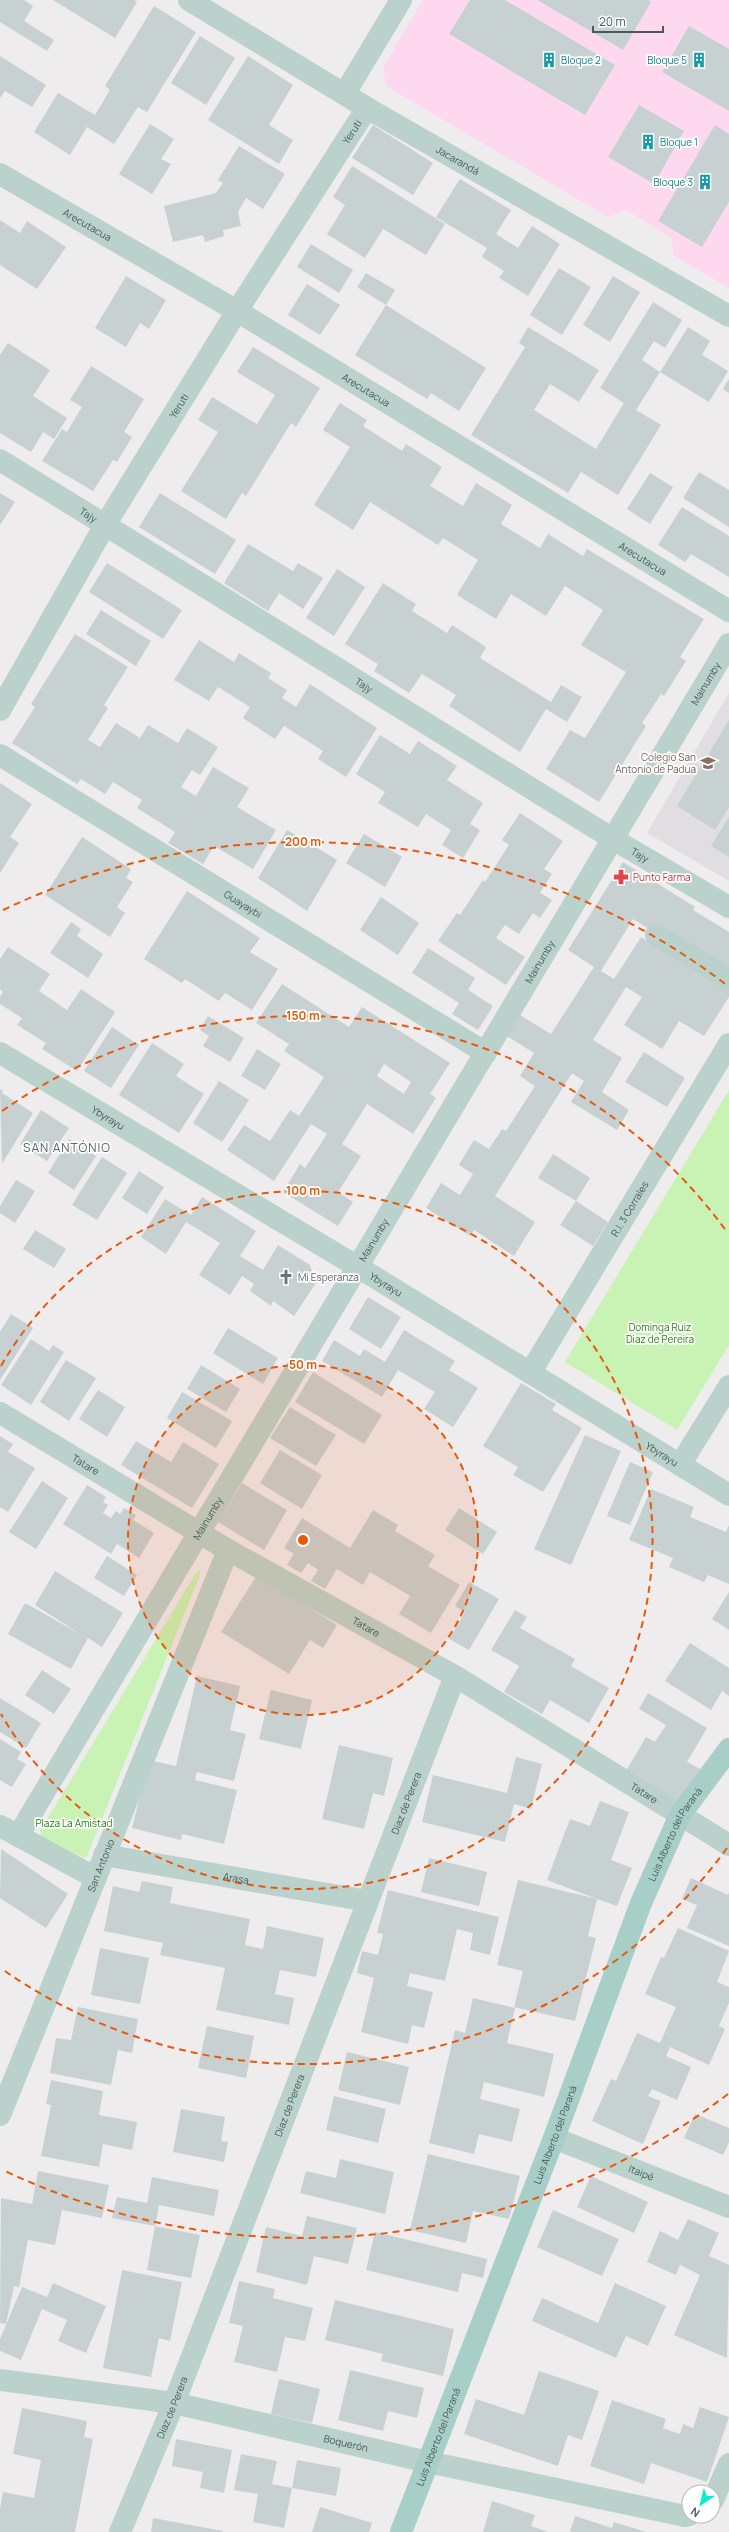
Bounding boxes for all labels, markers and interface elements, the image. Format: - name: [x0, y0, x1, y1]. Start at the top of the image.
- scale bar: [593, 8, 663, 34]
- text: 20 m: [599, 13, 626, 30]
- building icon: Bloque 2: [540, 51, 558, 69]
- building icon: Bloque 5: [690, 51, 708, 69]
- place label: Bloque 2: [561, 53, 601, 67]
- place label: Bloque 5: [647, 53, 687, 67]
- street label: Yeruti: [339, 117, 365, 147]
- building icon: Bloque 1: [639, 133, 657, 151]
- place label: Bloque 1: [660, 135, 698, 149]
- street label: Jacarandá: [434, 142, 482, 178]
- building icon: Bloque 3: [696, 173, 714, 191]
- place label: Bloque 3: [653, 175, 693, 189]
- street label: Arecutacua: [61, 205, 114, 244]
- street label: Arecutacua: [340, 370, 393, 410]
- street label: Yeruti: [166, 391, 192, 421]
- street label: Tajy: [77, 504, 101, 526]
- street label: Arecutacua: [616, 538, 669, 578]
- street label: Mainumby: [687, 659, 724, 708]
- street label: Tajy: [352, 674, 376, 696]
- place label: Colegio San Antonio de Padua: [615, 750, 696, 776]
- school or university icon: Colegio San Antonio de Padua: [699, 754, 717, 772]
- text: 200 m: [285, 833, 321, 850]
- street label: Tajy: [628, 844, 652, 866]
- pharmacy icon: Punto Farma: [612, 868, 630, 886]
- place label: Punto Farma: [633, 870, 691, 884]
- street label: Guayaybi: [221, 887, 265, 921]
- street label: Mainumby: [521, 937, 558, 986]
- text: 150 m: [286, 1007, 320, 1024]
- street label: Ybyrayu: [89, 1102, 127, 1133]
- district label: SAN ANTÓNIO: [23, 1139, 111, 1156]
- street label: R.I. 3 Corrales: [607, 1178, 652, 1239]
- text: 100 m: [286, 1182, 320, 1199]
- street label: Mainumby: [355, 1215, 392, 1264]
- church icon: Mi Esperanza: [277, 1268, 295, 1286]
- street label: Ybyrayu: [367, 1269, 405, 1300]
- place label: Mi Esperanza: [298, 1270, 359, 1284]
- park label: Dominga Ruiz Diaz de Pereira: [626, 1320, 694, 1346]
- text: 50 m: [289, 1356, 317, 1373]
- street label: Ybyrayu: [643, 1438, 681, 1469]
- street label: Tatare: [69, 1451, 102, 1478]
- street label: Mainumby: [189, 1494, 226, 1542]
- centre of rings: [296, 1533, 310, 1547]
- street label: Tatare: [350, 1613, 383, 1640]
- street label: Diaz de Perera: [387, 1770, 424, 1836]
- street label: Tatare: [628, 1779, 661, 1807]
- street label: Luis Alberto del Paraná: [645, 1785, 705, 1883]
- park label: Plaza La Amistad: [35, 1816, 113, 1830]
- street label: San Antonio: [84, 1837, 118, 1894]
- street label: Arasa: [222, 1869, 250, 1887]
- street label: Diaz de Perera: [271, 2072, 307, 2139]
- street label: Luis Alberto del Paraná: [530, 2083, 580, 2186]
- street label: Itaipé: [627, 2161, 656, 2184]
- street label: Diaz de Perera: [153, 2374, 191, 2441]
- street label: Luis Alberto del Paraná: [412, 2386, 463, 2488]
- street label: Boquerón: [322, 2431, 370, 2455]
- north arrow: [681, 2484, 721, 2524]
- text: N: [687, 2504, 703, 2521]

